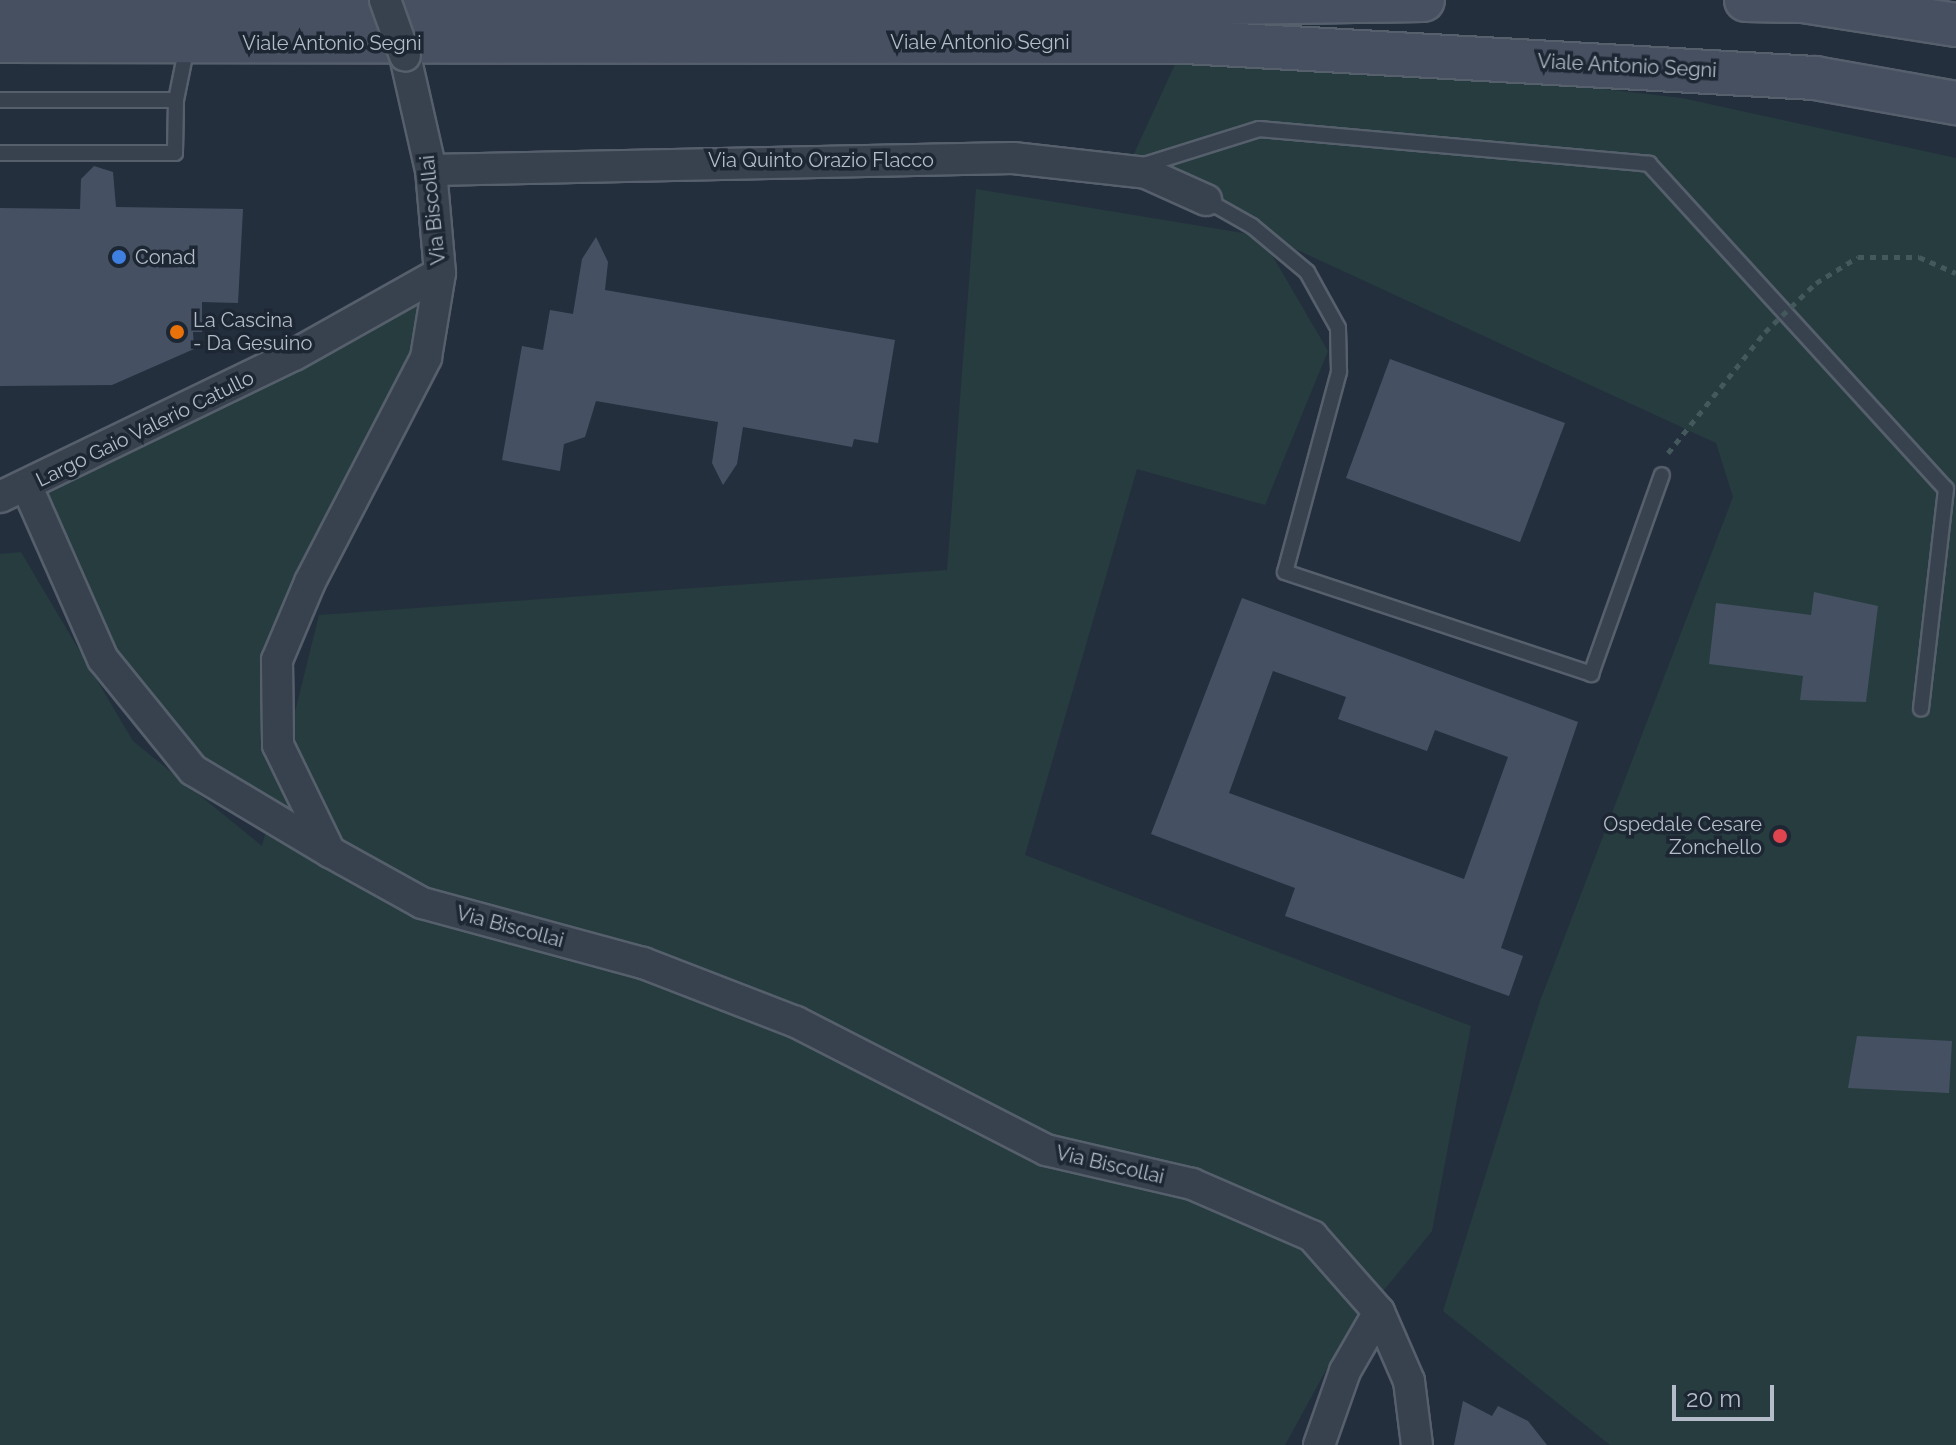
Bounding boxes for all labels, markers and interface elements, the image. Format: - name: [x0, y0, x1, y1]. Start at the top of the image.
- street label: Viale Antonio Segni: [890, 30, 1070, 54]
- street label: Viale Antonio Segni: [242, 31, 422, 55]
- street label: Viale Antonio Segni: [1537, 49, 1717, 83]
- street label: Via Quinto Orazio Flacco: [708, 148, 934, 172]
- street label: Via Biscollai: [415, 154, 451, 266]
- place label: Conad: [135, 245, 196, 269]
- marker: Conad: [110, 248, 128, 266]
- place label: La Cascina - Da Gesuino: [193, 308, 312, 355]
- marker: La Cascina - Da Gesuino: [168, 323, 186, 341]
- street label: Largo Gaio Valerio Catullo: [32, 366, 258, 492]
- place label: Ospedale Cesare Zonchello: [1603, 812, 1762, 859]
- marker: Ospedale Cesare Zonchello: [1769, 825, 1791, 847]
- street label: Via Biscollai: [454, 901, 566, 953]
- street label: Via Biscollai: [1054, 1141, 1166, 1189]
- scale bar: [1676, 1369, 1778, 1419]
- text: 20 m: [1686, 1384, 1741, 1413]

